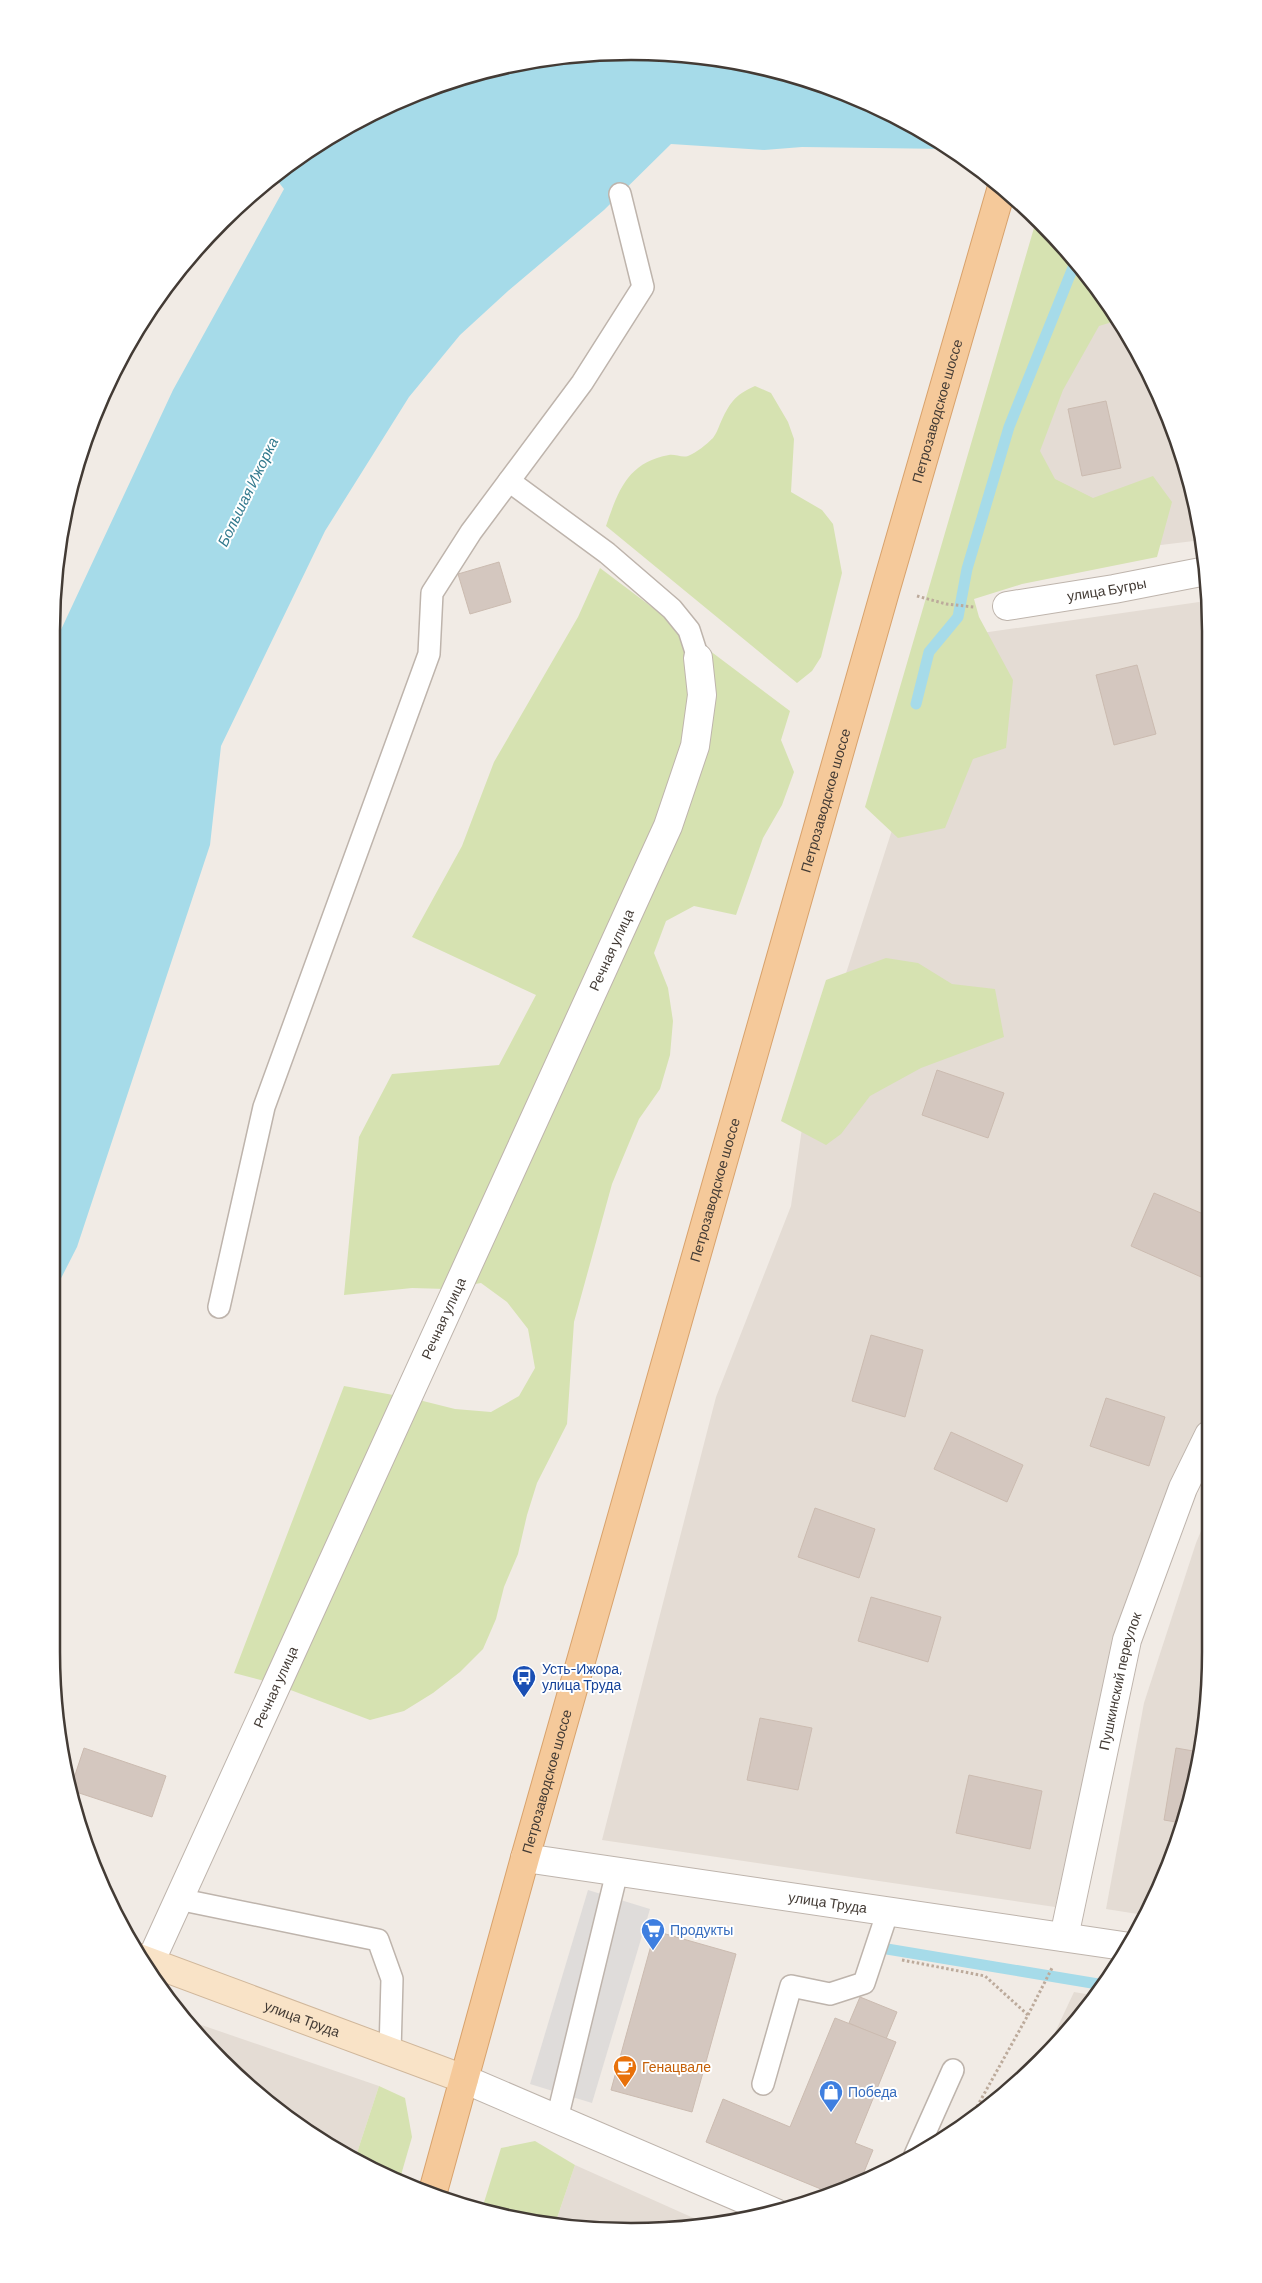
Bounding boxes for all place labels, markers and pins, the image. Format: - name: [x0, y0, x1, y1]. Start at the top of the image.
- place label: Усть-Ижора, улица Труда: [542, 1660, 623, 1693]
- bus stop icon: Усть-Ижора, улица Труда: [511, 1664, 537, 1698]
- supermarket icon: Продукты: [640, 1917, 666, 1951]
- place label: Продукты: [670, 1921, 733, 1938]
- cafe icon: Генацвале: [612, 2054, 638, 2088]
- place label: Генацвале: [642, 2058, 711, 2075]
- shop icon: Победа: [818, 2079, 844, 2113]
- place label: Победа: [848, 2083, 897, 2100]

